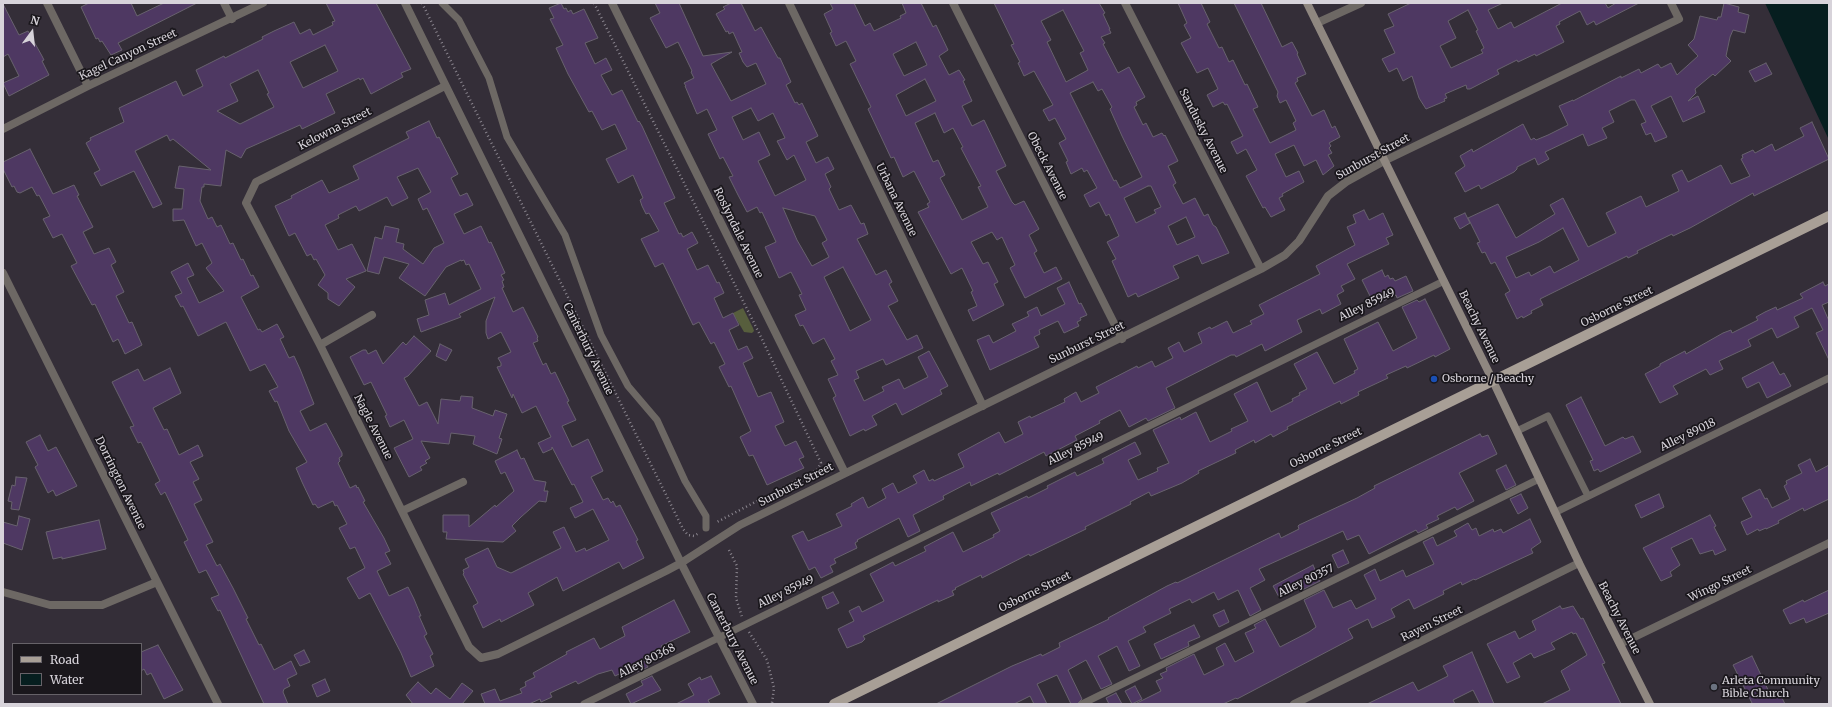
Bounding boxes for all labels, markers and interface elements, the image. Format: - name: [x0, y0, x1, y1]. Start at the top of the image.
- north arrow: [12, 12, 52, 52]
- text: N: [29, 13, 41, 28]
- street label: Kagel Canyon Street: [77, 27, 179, 83]
- street label: Sandusky Avenue: [1176, 86, 1230, 176]
- street label: Kelowna Street: [296, 105, 374, 153]
- street label: Obeck Avenue: [1024, 130, 1070, 202]
- street label: Sunburst Street: [1334, 131, 1412, 183]
- street label: Urbana Avenue: [873, 161, 919, 239]
- street label: Roslyndale Avenue: [710, 186, 766, 280]
- street label: Osborne Street: [1579, 284, 1655, 330]
- street label: Alley 85949: [1337, 286, 1397, 324]
- street label: Beachy Avenue: [1456, 288, 1502, 366]
- street label: Canterbury Avenue: [560, 301, 616, 397]
- street label: Sunburst Street: [1047, 319, 1127, 367]
- place label: Osborne / Beachy: [1442, 372, 1534, 386]
- marker: Osborne / Beachy: [1429, 374, 1439, 384]
- street label: Nagle Avenue: [351, 392, 395, 462]
- street label: Alley 89018: [1658, 416, 1718, 454]
- street label: Osborne Street: [1288, 425, 1364, 471]
- street label: Alley 85949: [1046, 430, 1106, 468]
- street label: Dorrington Avenue: [92, 435, 148, 531]
- street label: Sunburst Street: [756, 460, 836, 510]
- street label: Alley 80357: [1276, 562, 1336, 600]
- street label: Wingo Street: [1686, 563, 1754, 605]
- street label: Osborne Street: [997, 569, 1073, 615]
- street label: Alley 85949: [756, 573, 816, 611]
- street label: Beachy Avenue: [1595, 580, 1643, 656]
- street label: Canterbury Avenue: [703, 591, 761, 687]
- street label: Rayen Street: [1399, 603, 1465, 645]
- street label: Alley 80368: [616, 641, 678, 681]
- legend: [12, 643, 142, 695]
- text: Road: [50, 652, 79, 667]
- text: Water: [50, 672, 84, 687]
- place label: Arleta Community Bible Church: [1722, 674, 1820, 700]
- marker: Arleta Community Bible Church: [1709, 682, 1719, 692]

